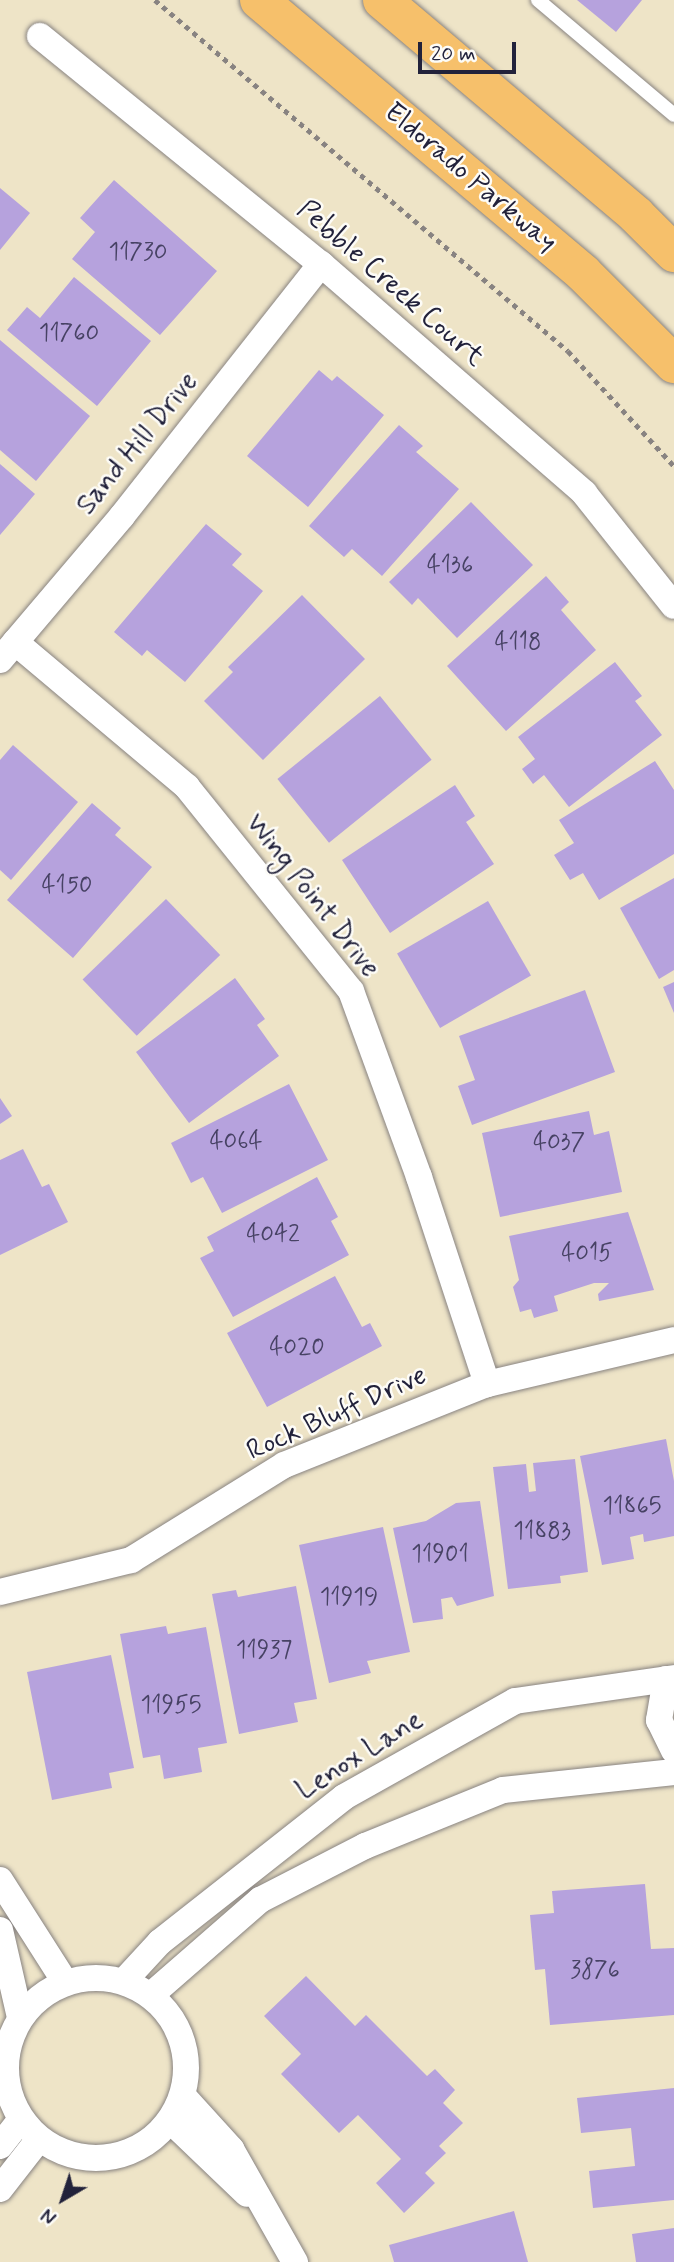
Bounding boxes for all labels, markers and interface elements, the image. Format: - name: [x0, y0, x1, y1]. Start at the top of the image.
- scale bar: [422, 28, 520, 72]
- text: 20 m: [431, 40, 476, 68]
- street label: Eldorado Parkway: [378, 97, 562, 259]
- street label: Pebble Creek Court: [291, 195, 489, 373]
- house number: 11730: [108, 239, 168, 267]
- house number: 11760: [39, 320, 99, 348]
- street label: Sand Hill Drive: [70, 366, 206, 522]
- house number: 4136: [427, 552, 473, 580]
- house number: 4118: [494, 629, 542, 657]
- street label: Wing Point Drive: [238, 808, 386, 984]
- house number: 4150: [41, 872, 93, 900]
- house number: 4064: [210, 1128, 262, 1156]
- house number: 4037: [533, 1129, 585, 1157]
- house number: 4042: [246, 1221, 300, 1249]
- house number: 4015: [561, 1240, 613, 1268]
- house number: 4020: [269, 1334, 325, 1362]
- street label: Rock Bluff Drive: [243, 1360, 431, 1468]
- house number: 11865: [602, 1493, 662, 1521]
- house number: 11883: [513, 1518, 571, 1546]
- house number: 11901: [411, 1541, 469, 1569]
- house number: 11919: [320, 1584, 378, 1612]
- house number: 11937: [236, 1637, 292, 1665]
- house number: 11955: [141, 1692, 201, 1720]
- street label: Lenox Lane: [292, 1705, 428, 1807]
- house number: 3876: [570, 1957, 620, 1985]
- north arrow: [28, 2164, 98, 2234]
- text: N: [37, 2202, 62, 2229]

